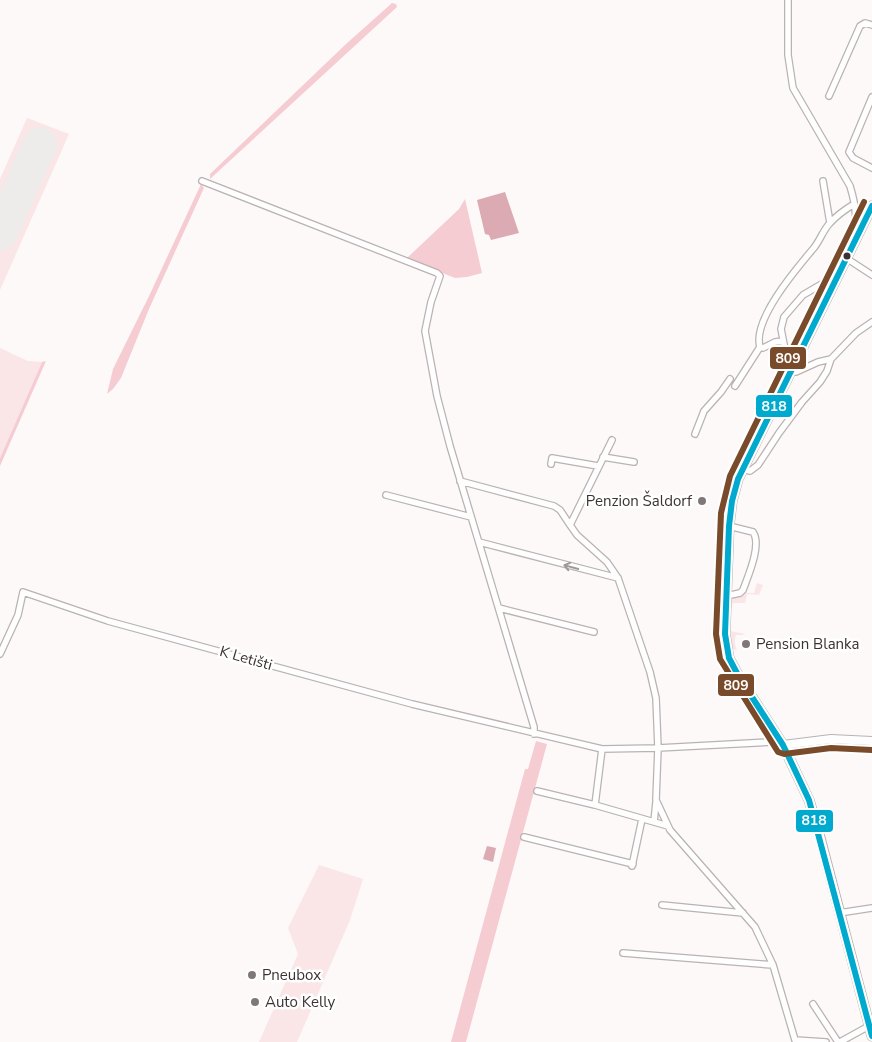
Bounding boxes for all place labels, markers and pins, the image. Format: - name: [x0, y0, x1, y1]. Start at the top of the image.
- unlabelled marker: [842, 251, 852, 261]
- place label: Penzion Šaldorf: [586, 490, 693, 511]
- marker: Penzion Šaldorf: [696, 495, 708, 507]
- place label: Pension Blanka: [756, 634, 860, 654]
- marker: Pension Blanka: [740, 638, 752, 650]
- place label: Pneubox: [262, 965, 321, 985]
- marker: Pneubox: [246, 969, 258, 981]
- place label: Auto Kelly: [265, 992, 336, 1012]
- marker: Auto Kelly: [249, 996, 261, 1008]

